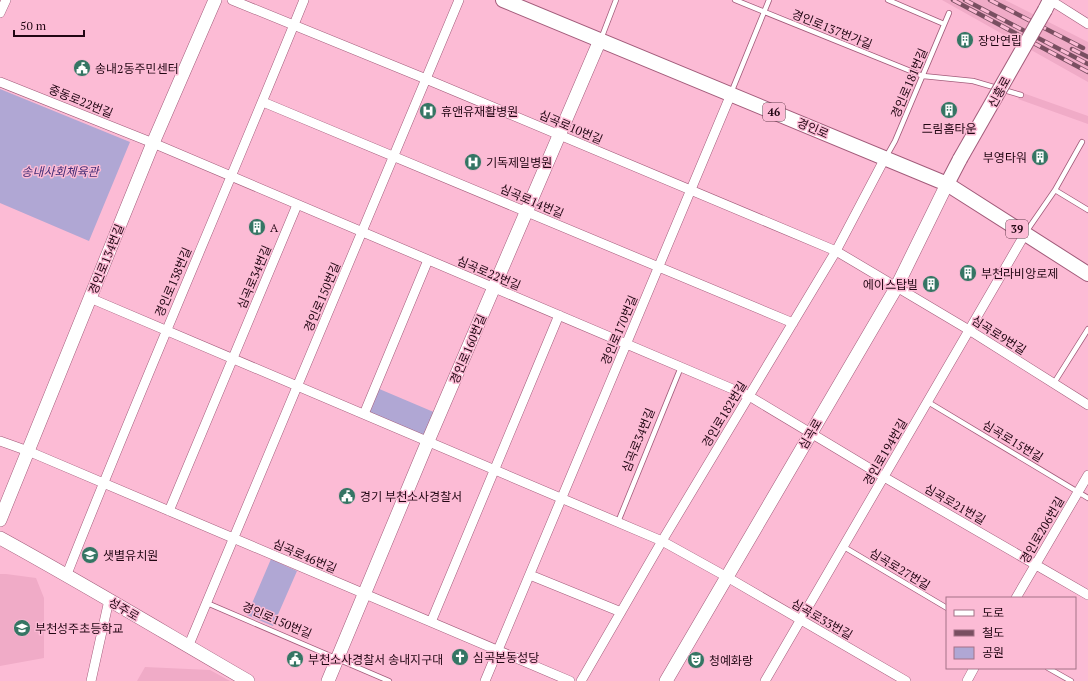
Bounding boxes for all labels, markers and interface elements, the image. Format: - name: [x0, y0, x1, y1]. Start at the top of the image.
- street label: 경인로137번가길: [790, 6, 874, 52]
- scale bar: [14, 12, 84, 38]
- text: 50 m: [20, 18, 47, 33]
- building icon: 장안연립: [955, 30, 975, 50]
- place label: 장안연립: [978, 33, 1022, 48]
- street label: 경인로181번길: [888, 46, 930, 120]
- public building icon: 송내2동주민센터: [72, 58, 92, 78]
- place label: 송내2동주민센터: [95, 61, 179, 76]
- street label: 신흥로: [984, 74, 1014, 110]
- street label: 중동로22번길: [47, 81, 115, 121]
- building icon: 드림홈타운: [939, 100, 959, 120]
- hospital icon: 휴앤유재활병원: [418, 101, 438, 121]
- road number: 46: [763, 103, 785, 121]
- place label: 휴앤유재활병원: [441, 104, 518, 119]
- street label: 심곡로10번길: [537, 107, 605, 147]
- street label: 경인로: [795, 115, 831, 141]
- place label: 드림홈타운: [921, 121, 977, 136]
- building icon: 부영타워: [1030, 147, 1050, 167]
- place label: 부영타워: [983, 150, 1027, 165]
- hospital icon: 기독제일병원: [463, 152, 483, 172]
- place label: 기독제일병원: [486, 155, 552, 170]
- park label: 송내사회체육관: [21, 164, 101, 179]
- street label: 심곡로14번길: [498, 181, 566, 221]
- building icon: A: [247, 217, 267, 237]
- place label: A: [270, 220, 279, 235]
- road number: 39: [1006, 220, 1028, 238]
- street label: 경인로134번길: [85, 222, 127, 296]
- street label: 심곡로34번길: [234, 243, 274, 311]
- street label: 경인로138번길: [152, 245, 194, 319]
- street label: 심곡로22번길: [455, 253, 523, 293]
- street label: 경인로150번길: [301, 260, 343, 334]
- building icon: 부천라비앙로제: [958, 263, 978, 283]
- place label: 부천라비앙로제: [981, 266, 1058, 281]
- building icon: 에이스탑빌: [921, 274, 941, 294]
- place label: 에이스탑빌: [863, 277, 918, 292]
- street label: 경인로170번길: [598, 293, 640, 367]
- street label: 경인로160번길: [447, 312, 489, 386]
- street label: 심곡로9번길: [969, 312, 1029, 358]
- street label: 경인로182번길: [698, 378, 750, 450]
- street label: 심곡로34번길: [618, 406, 658, 474]
- street label: 심곡로: [795, 416, 825, 452]
- street label: 경인로194번길: [860, 416, 910, 488]
- street label: 심곡로15번길: [980, 417, 1046, 465]
- street label: 심곡로21번길: [922, 481, 988, 527]
- public building icon: 경기 부천소사경찰서: [337, 486, 357, 506]
- place label: 경기 부천소사경찰서: [360, 489, 462, 504]
- street label: 경인로206번길: [1017, 494, 1067, 566]
- street label: 심곡로46번길: [271, 536, 339, 576]
- school or university icon: 샛별유치원: [80, 545, 100, 565]
- street label: 심곡로27번길: [867, 545, 933, 593]
- place label: 샛별유치원: [103, 548, 158, 563]
- street label: 성주로: [106, 594, 142, 624]
- street label: 심곡로33번길: [789, 596, 855, 642]
- legend: [946, 597, 1076, 669]
- street label: 경인로150번길: [240, 599, 314, 641]
- text: 도로: [982, 605, 1004, 620]
- school or university icon: 부천성주초등학교: [12, 618, 32, 638]
- place label: 부천성주초등학교: [35, 621, 123, 636]
- text: 철도: [982, 625, 1004, 640]
- text: 공원: [982, 645, 1004, 660]
- church icon: 심곡본동성당: [450, 647, 470, 667]
- public building icon: 부천소사경찰서 송내지구대: [285, 649, 305, 669]
- place label: 심곡본동성당: [473, 650, 539, 665]
- theatre icon: 청예화랑: [686, 650, 706, 670]
- place label: 부천소사경찰서 송내지구대: [308, 652, 443, 667]
- place label: 청예화랑: [709, 653, 753, 668]

